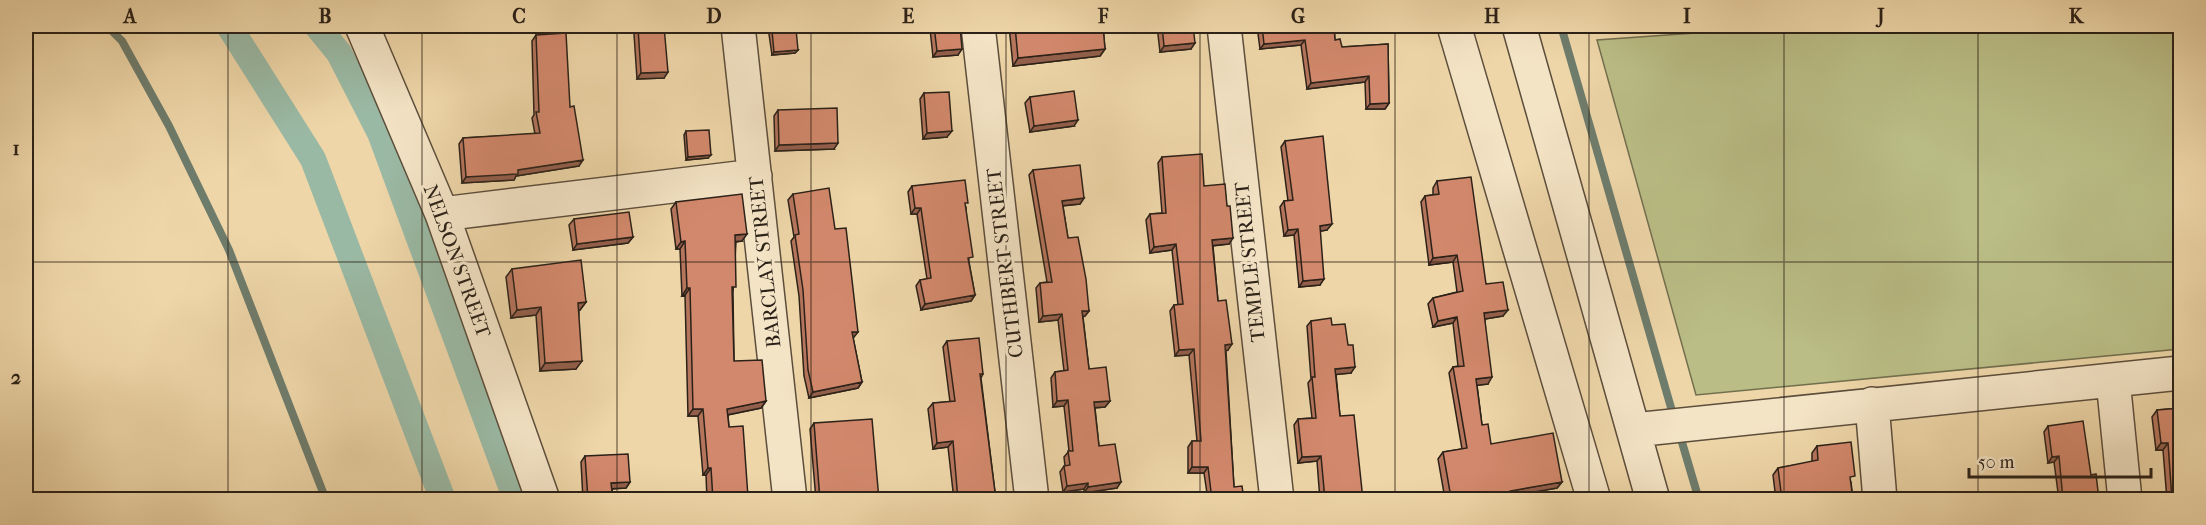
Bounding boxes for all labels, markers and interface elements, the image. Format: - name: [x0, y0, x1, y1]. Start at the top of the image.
- text: A: [122, 5, 138, 28]
- text: B: [318, 5, 332, 28]
- text: C: [512, 5, 526, 28]
- text: D: [706, 5, 722, 28]
- text: E: [902, 5, 914, 28]
- text: F: [1097, 5, 1109, 28]
- text: G: [1291, 5, 1305, 28]
- text: H: [1484, 5, 1500, 28]
- text: I: [1683, 5, 1691, 28]
- text: J: [1875, 5, 1885, 28]
- text: K: [2069, 5, 2085, 28]
- text: 1: [12, 137, 20, 160]
- street label: CUTHBERT STREET: [982, 166, 1028, 359]
- street label: BARCLAY STREET: [745, 175, 785, 349]
- street label: TEMPLE STREET: [1230, 180, 1270, 343]
- street label: NELSON STREET: [419, 181, 496, 341]
- text: 2: [11, 366, 21, 389]
- scale bar: [1969, 441, 2150, 479]
- text: 50 m: [1978, 452, 2015, 473]

